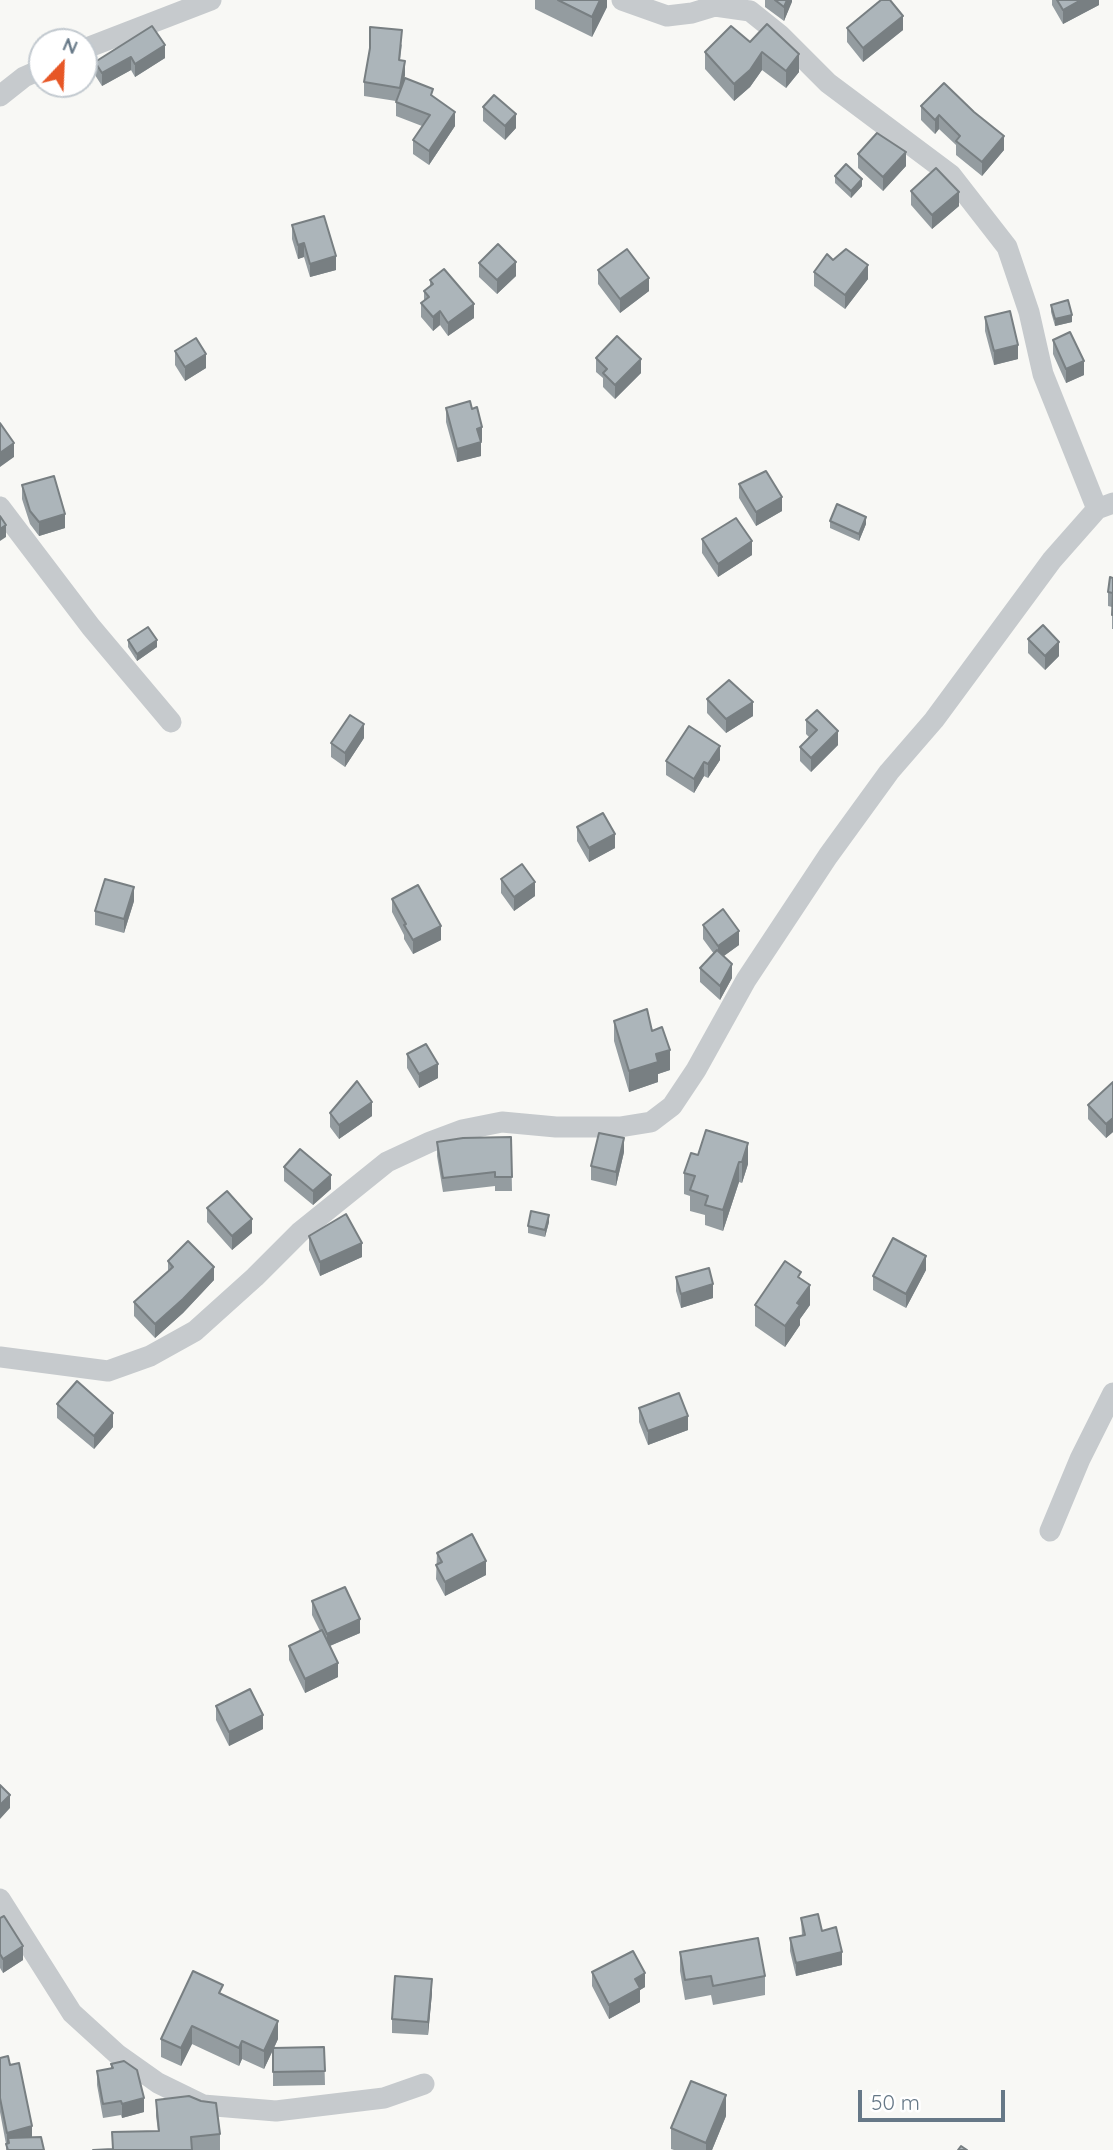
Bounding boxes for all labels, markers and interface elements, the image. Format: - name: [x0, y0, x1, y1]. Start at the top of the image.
- north arrow: [28, 28, 98, 98]
- text: N: [59, 32, 82, 59]
- scale bar: [861, 2076, 1008, 2120]
- text: 50 m: [871, 2089, 920, 2115]

